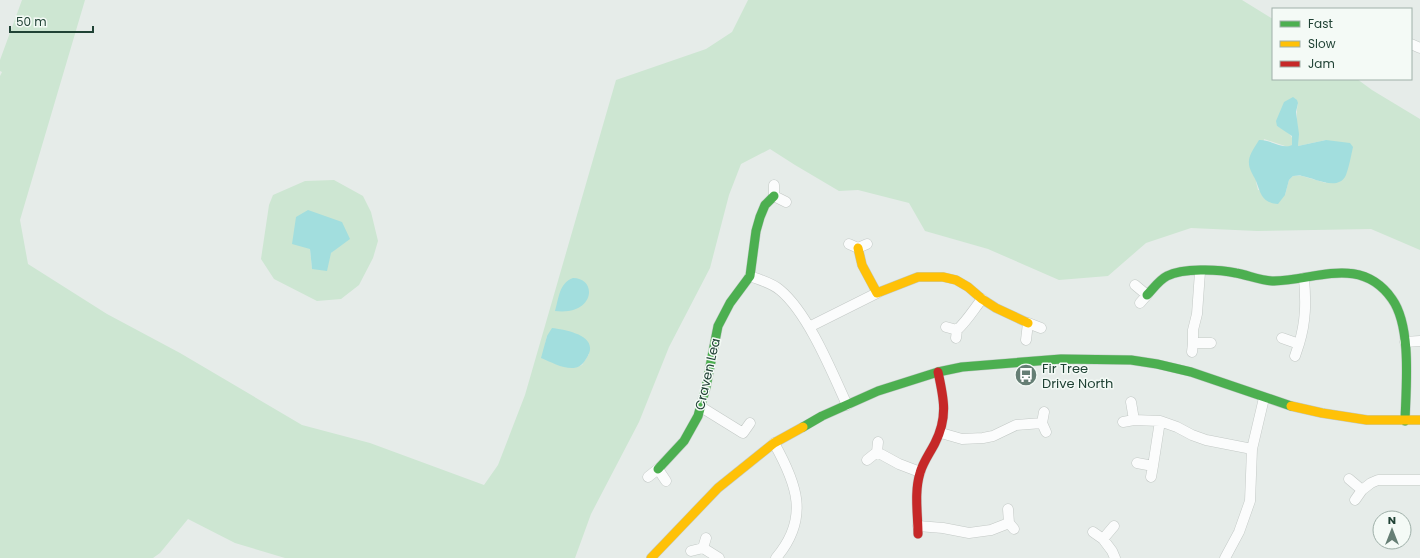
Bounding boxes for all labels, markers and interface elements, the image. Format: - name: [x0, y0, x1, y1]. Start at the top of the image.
- scale bar: [10, 8, 93, 34]
- legend: [1272, 8, 1412, 80]
- text: 50 m: [16, 13, 47, 30]
- text: Fast: [1308, 15, 1333, 32]
- text: Slow: [1308, 35, 1336, 52]
- text: Jam: [1308, 55, 1335, 72]
- street label: Craven Lea: [690, 336, 725, 412]
- place label: Fir Tree Drive North: [1042, 359, 1113, 393]
- bus stop icon: Fir Tree Drive North: [1013, 362, 1039, 388]
- north arrow: [1372, 510, 1412, 550]
- text: N: [1388, 512, 1396, 528]

